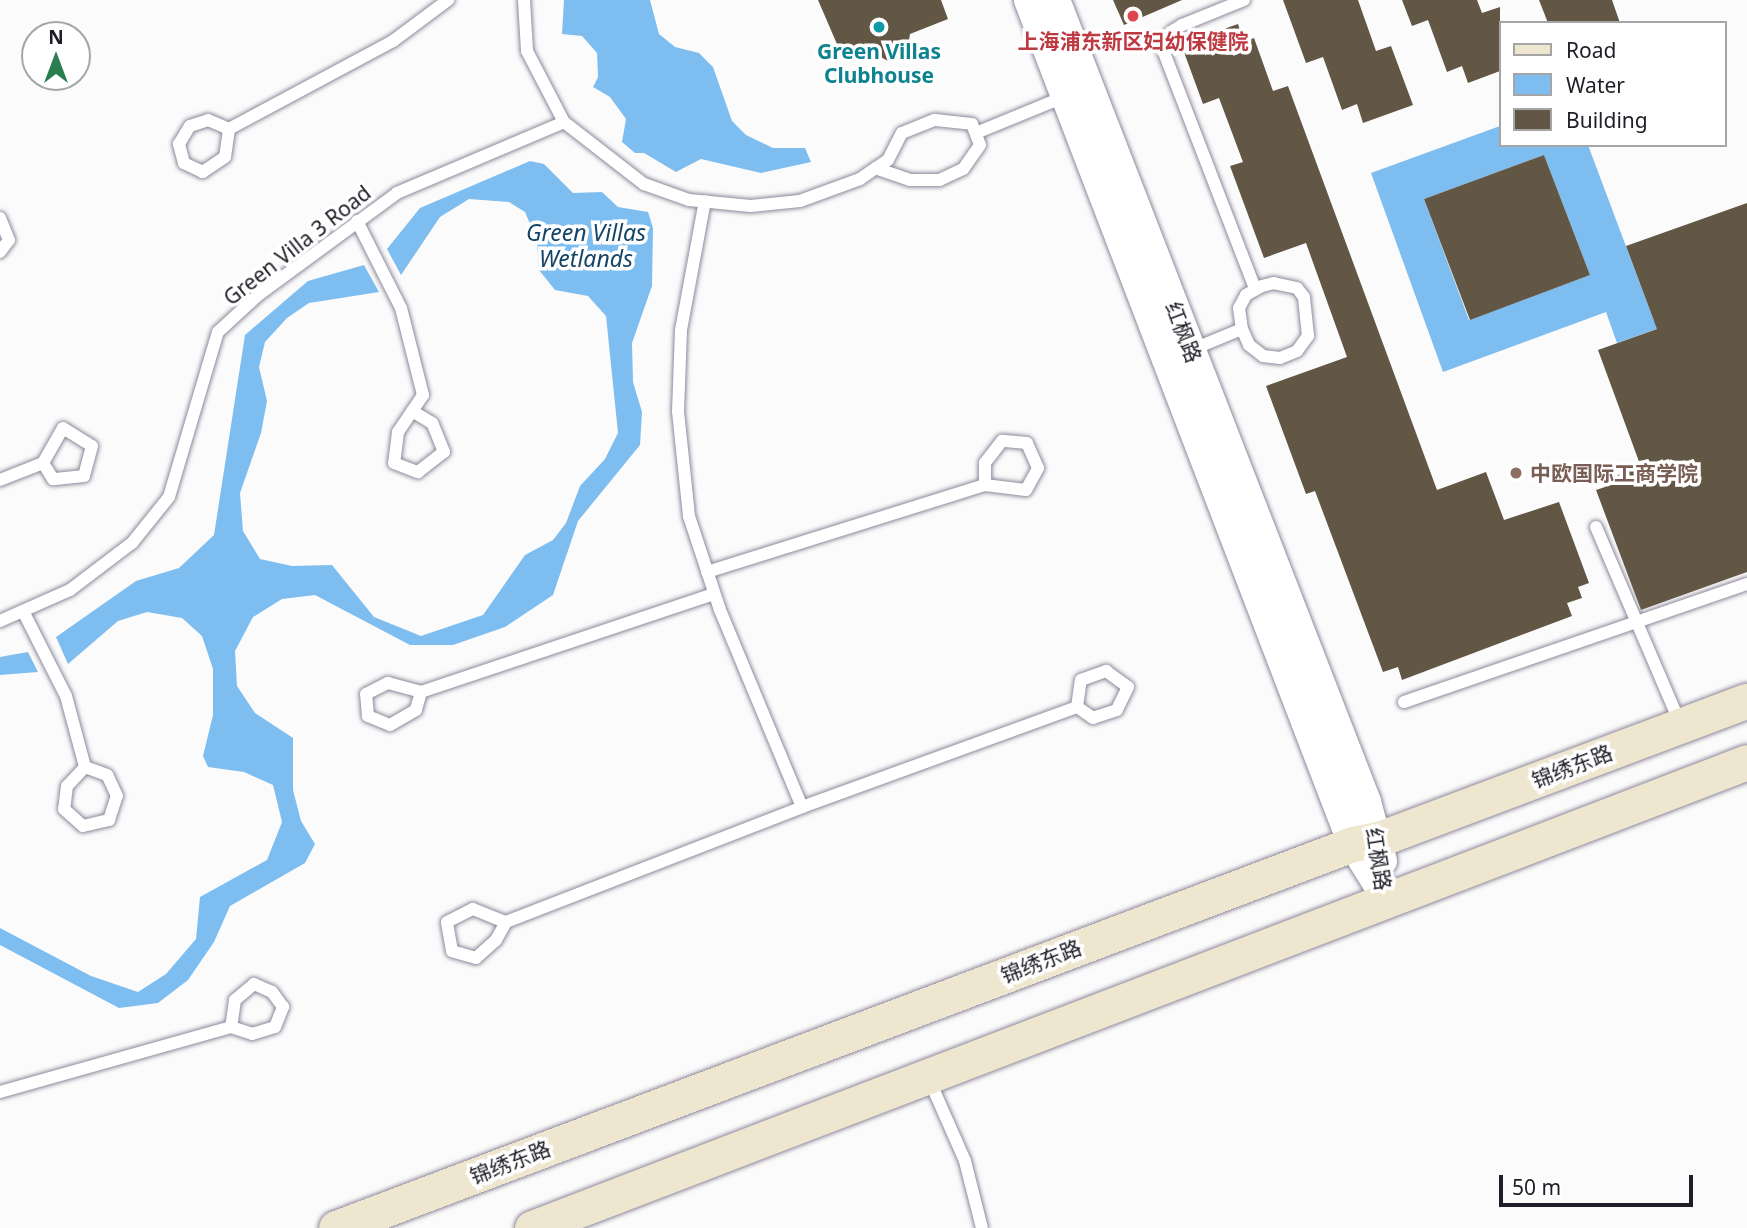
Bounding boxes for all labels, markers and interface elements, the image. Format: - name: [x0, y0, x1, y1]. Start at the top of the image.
- marker: 上海浦东新区妇幼保健院: [1123, 6, 1143, 26]
- marker: Green Villas Clubhouse: [871, 19, 887, 35]
- north arrow: [21, 21, 91, 91]
- legend: [1498, 21, 1726, 147]
- text: N: [48, 24, 64, 50]
- place label: 上海浦东新区妇幼保健院: [1018, 28, 1248, 54]
- text: Road: [1566, 36, 1616, 64]
- place label: Green Villas Clubhouse: [817, 38, 941, 88]
- text: Water: [1566, 71, 1625, 99]
- text: Building: [1566, 106, 1648, 134]
- street label: Green Villa 3 Road: [218, 180, 376, 310]
- water label: Green Villas Wetlands: [526, 218, 646, 272]
- street label: 红枫路: [1161, 298, 1207, 366]
- place label: 中欧国际工商学院: [1530, 460, 1698, 486]
- marker: 中欧国际工商学院: [1508, 465, 1524, 481]
- street label: 锦绣东路: [1528, 739, 1616, 793]
- street label: 红枫路: [1362, 826, 1396, 892]
- street label: 锦绣东路: [997, 934, 1085, 988]
- street label: 锦绣东路: [466, 1135, 554, 1189]
- scale bar: [1502, 1162, 1696, 1206]
- text: 50 m: [1512, 1173, 1561, 1201]

